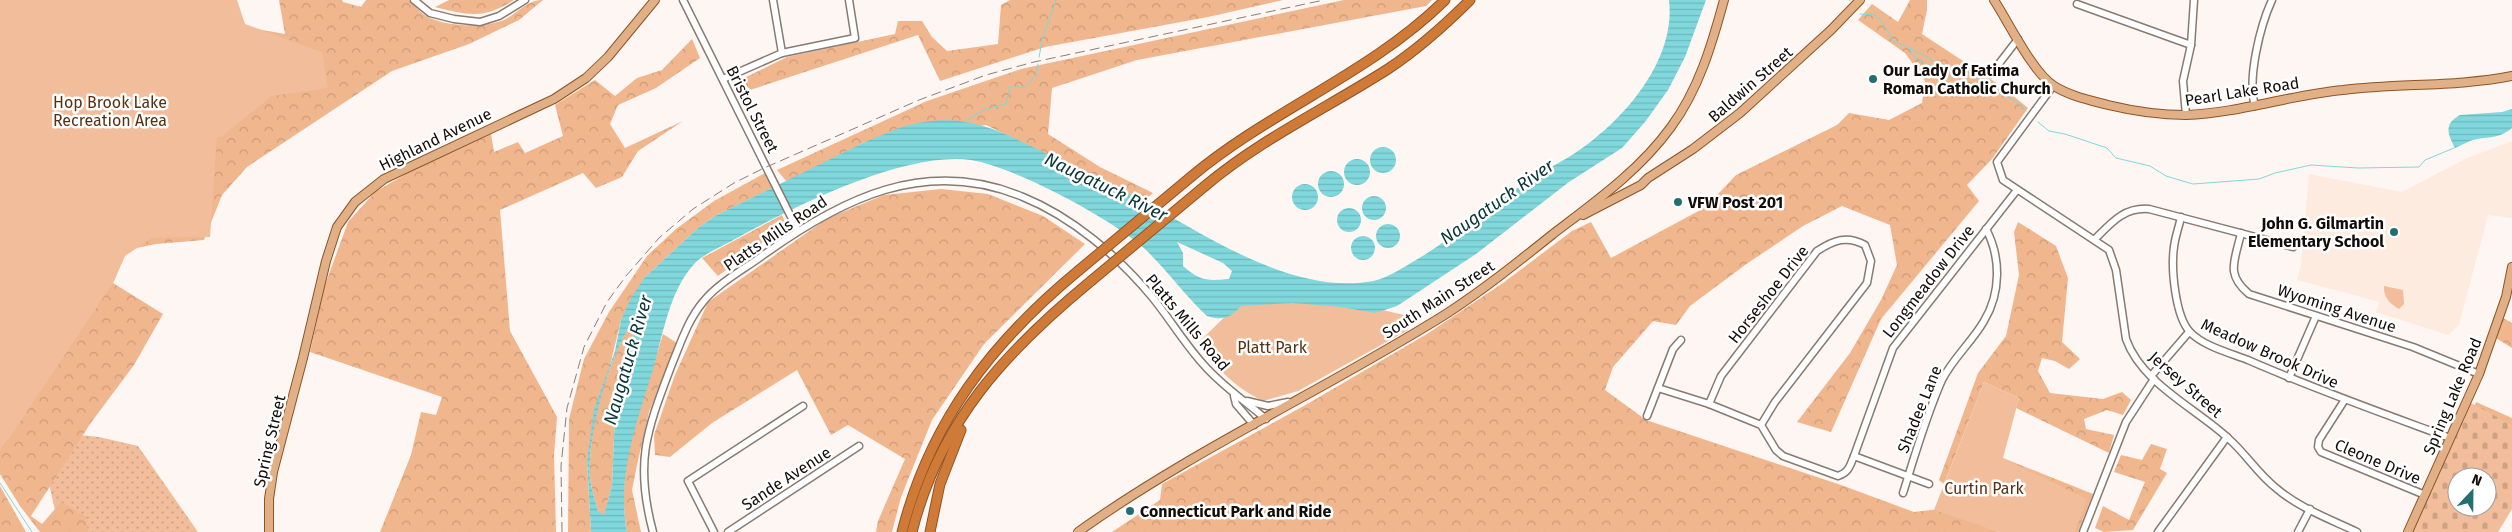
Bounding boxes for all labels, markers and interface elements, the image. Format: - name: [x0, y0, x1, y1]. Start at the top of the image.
- street label: Baldwin Street: [1704, 42, 1797, 126]
- place label: Our Lady of Fatima Roman Catholic Church: [1883, 61, 2051, 98]
- street label: Bristol Street: [723, 63, 783, 156]
- marker: Our Lady of Fatima Roman Catholic Church: [1867, 73, 1879, 85]
- street label: Pearl Lake Road: [2183, 73, 2301, 110]
- park label: Hop Brook Lake Recreation Area: [53, 93, 167, 130]
- street label: Highland Avenue: [376, 104, 495, 175]
- water label: Naugatuck River: [1041, 148, 1172, 227]
- water label: Naugatuck River: [1436, 154, 1559, 249]
- street label: Platts Mills Road: [720, 192, 831, 275]
- place label: VFW Post 201: [1687, 193, 1783, 212]
- marker: VFW Post 201: [1672, 196, 1684, 208]
- place label: John G. Gilmartin Elementary School: [2248, 214, 2384, 251]
- street label: Longmeadow Drive: [1879, 221, 1978, 341]
- marker: John G. Gilmartin Elementary School: [2388, 226, 2400, 238]
- street label: Horseshoe Drive: [1724, 242, 1813, 347]
- street label: South Main Street: [1379, 256, 1498, 343]
- street label: Platts Mills Road: [1142, 270, 1234, 375]
- street label: Wyoming Avenue: [2275, 280, 2399, 337]
- water label: Naugatuck River: [599, 292, 657, 427]
- street label: Meadow Brook Drive: [2198, 315, 2341, 392]
- street label: Spring Lake Road: [2419, 335, 2486, 458]
- park label: Platt Park: [1237, 338, 1308, 357]
- street label: Jersey Street: [2145, 347, 2226, 422]
- street label: Shadee Lane: [1893, 363, 1946, 456]
- street label: Spring Street: [250, 393, 289, 489]
- street label: Cleone Drive: [2332, 435, 2424, 488]
- street label: Sande Avenue: [738, 443, 834, 514]
- north arrow: [2447, 467, 2497, 517]
- text: N: [2469, 471, 2484, 490]
- park label: Curtin Park: [1944, 479, 2025, 498]
- place label: Connecticut Park and Ride: [1140, 502, 1331, 521]
- marker: Connecticut Park and Ride: [1124, 505, 1136, 517]

